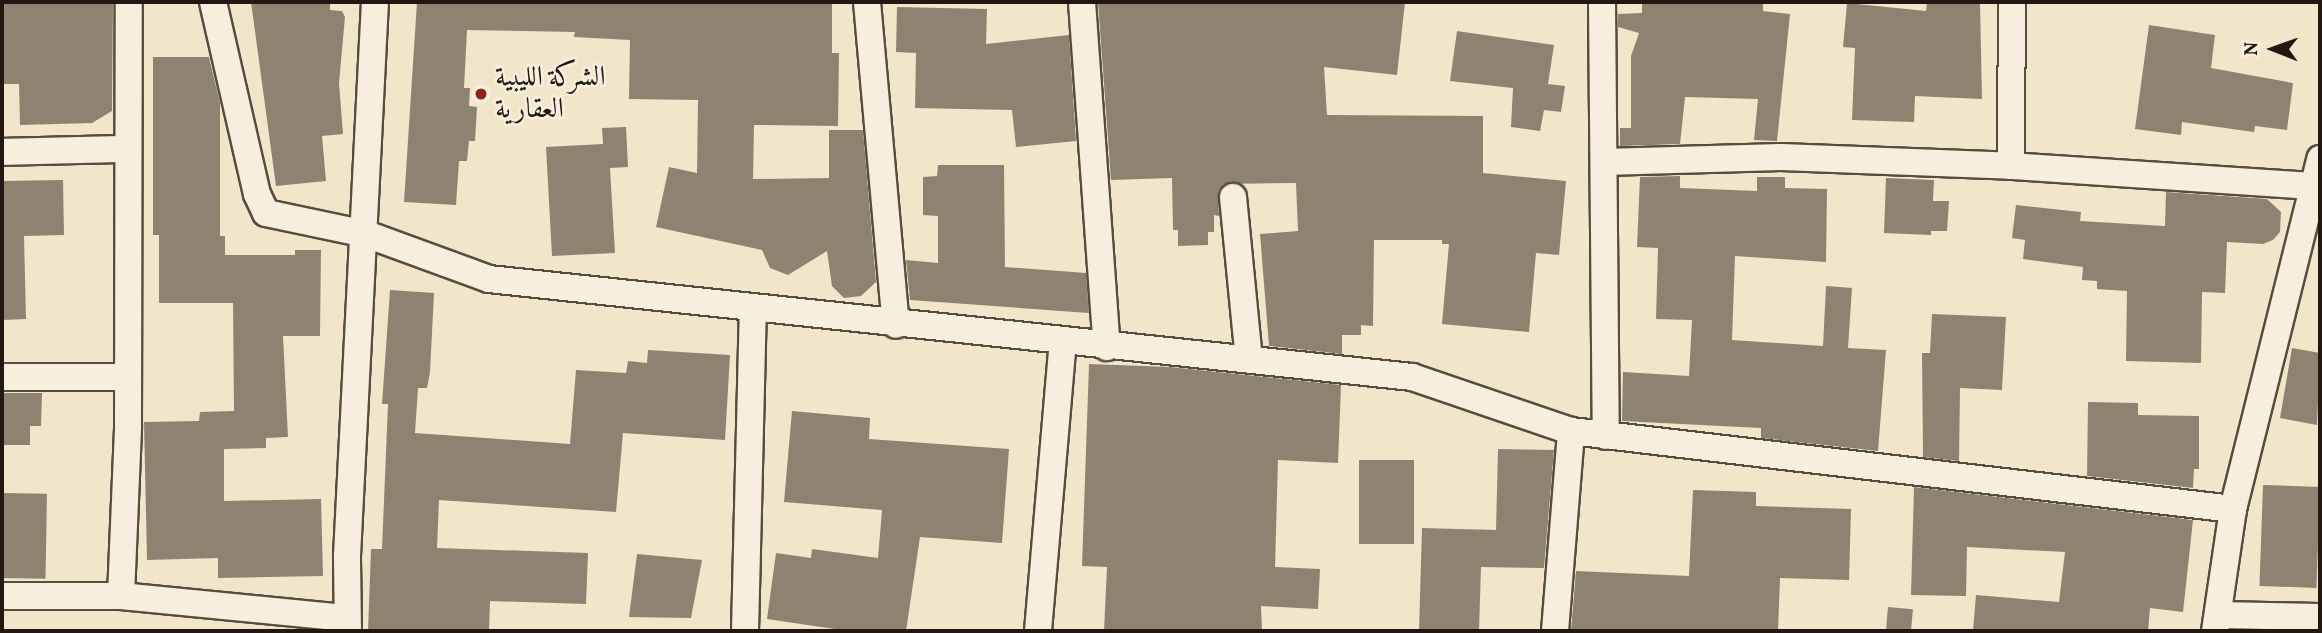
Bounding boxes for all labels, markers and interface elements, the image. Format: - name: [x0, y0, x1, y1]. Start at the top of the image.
- north arrow: [2238, 14, 2308, 84]
- text: N: [2239, 42, 2265, 56]
- place label: الشركة الليبية العقارية: [495, 61, 606, 127]
- marker: الشركة الليبية العقارية: [473, 86, 489, 102]

